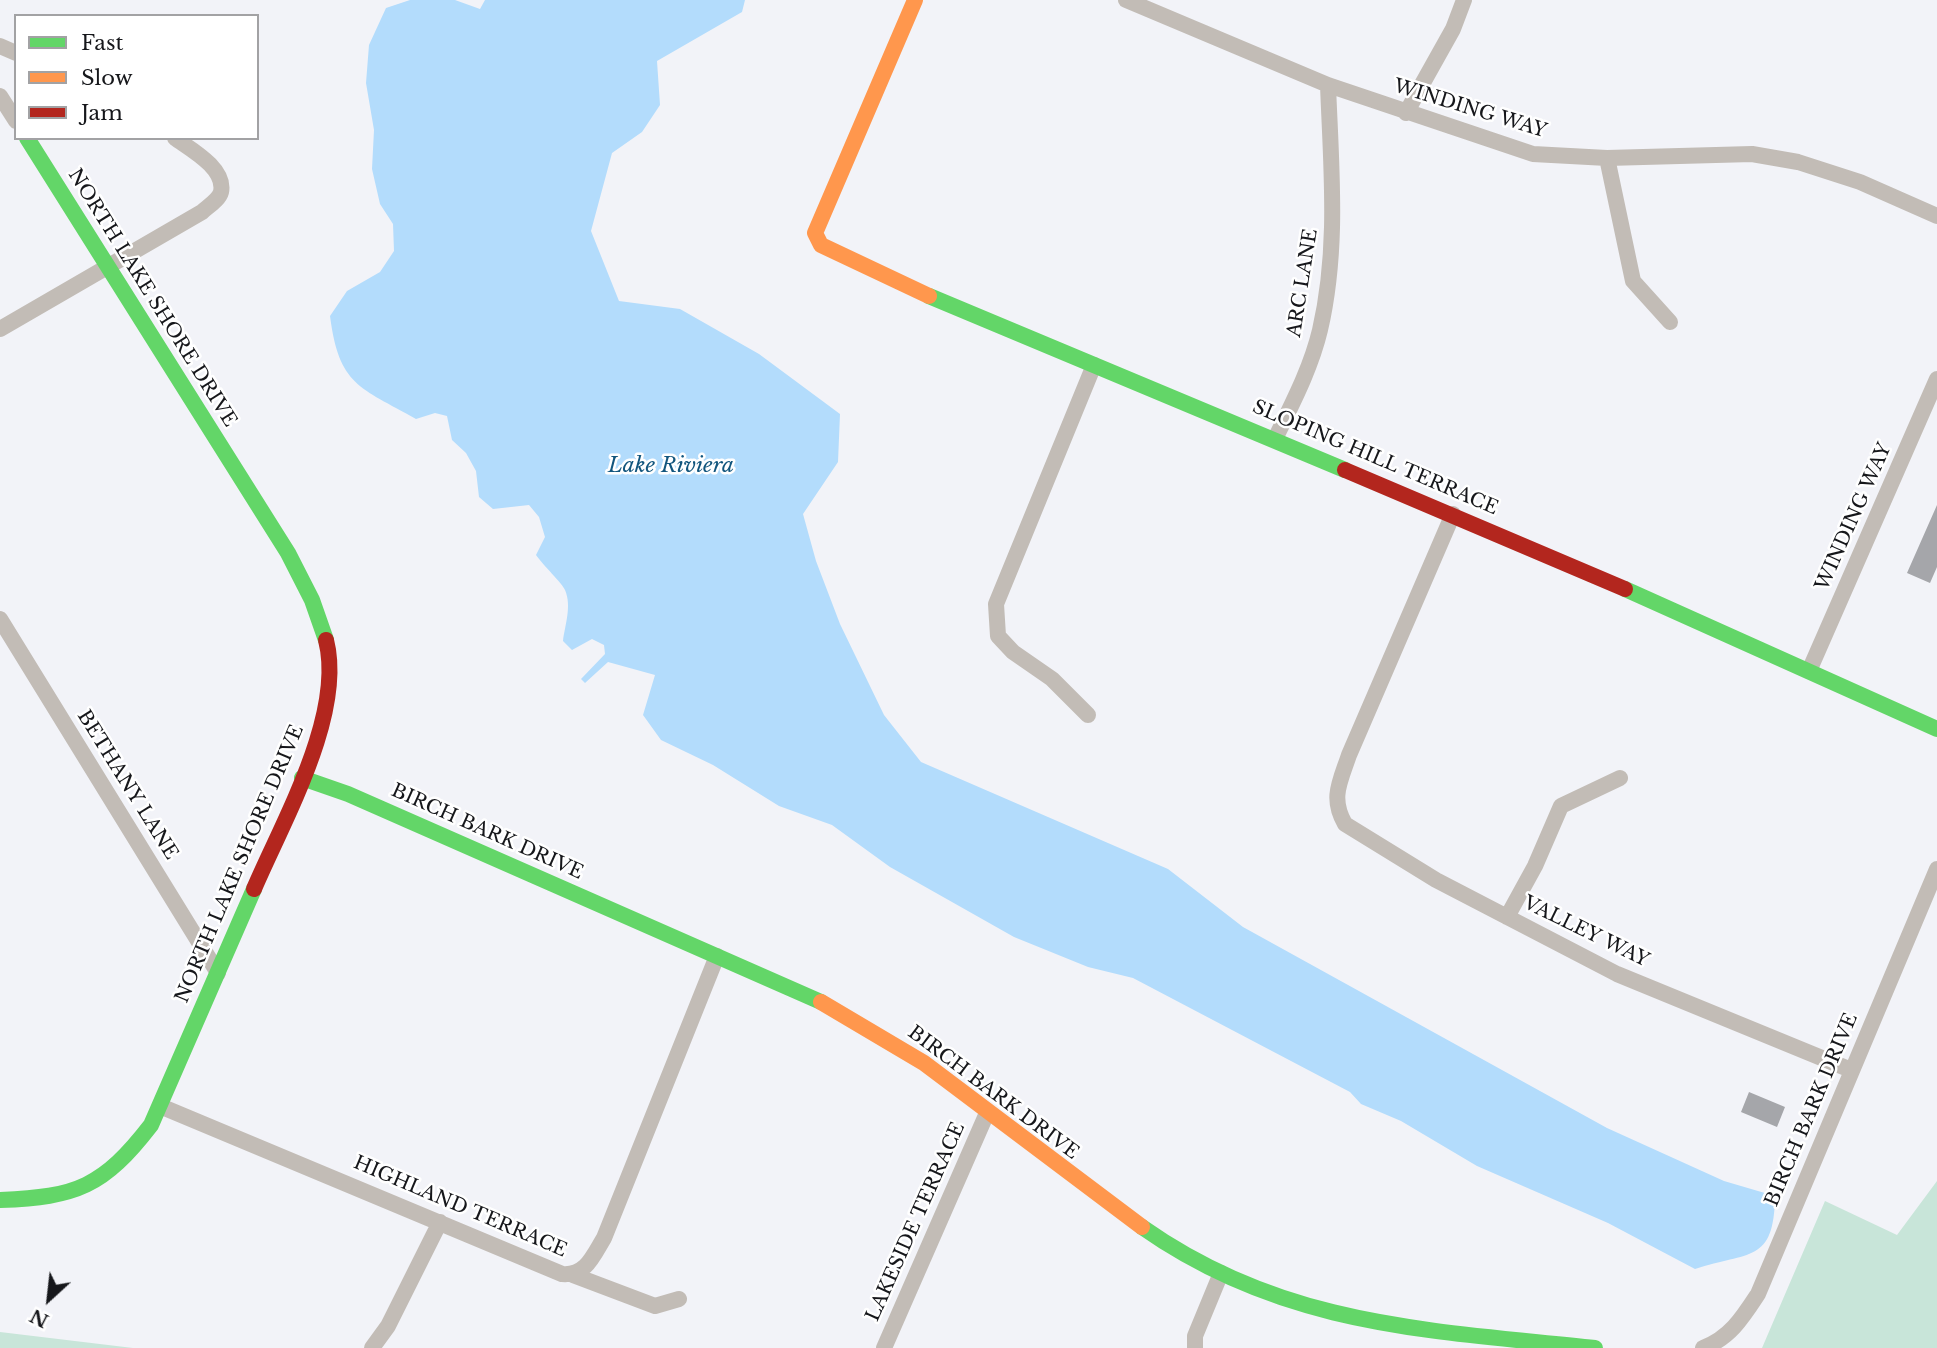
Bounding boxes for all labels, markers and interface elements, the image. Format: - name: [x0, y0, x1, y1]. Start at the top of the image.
- legend: [14, 14, 259, 140]
- text: Fast: [81, 30, 123, 56]
- text: Slow: [81, 65, 133, 91]
- street label: WINDING WAY: [1391, 75, 1549, 143]
- text: Jam: [81, 100, 123, 126]
- street label: NORTH LAKE SHORE DRIVE: [63, 165, 241, 431]
- street label: ARC LANE: [1283, 227, 1323, 339]
- street label: SLOPING HILL TERRACE: [1249, 396, 1501, 520]
- street label: WINDING WAY: [1811, 440, 1897, 594]
- water label: Lake Riviera: [608, 453, 734, 479]
- street label: BETHANY LANE: [72, 706, 182, 864]
- street label: NORTH LAKE SHORE DRIVE: [171, 722, 309, 1006]
- street label: BIRCH BARK DRIVE: [388, 779, 586, 885]
- street label: VALLEY WAY: [1519, 892, 1653, 972]
- street label: BIRCH BARK DRIVE: [1761, 1010, 1863, 1210]
- street label: BIRCH BARK DRIVE: [903, 1021, 1083, 1165]
- street label: LAKESIDE TERRACE: [862, 1119, 970, 1325]
- street label: HIGHLAND TERRACE: [350, 1152, 570, 1262]
- north arrow: [14, 1264, 84, 1334]
- text: N: [26, 1304, 52, 1332]

